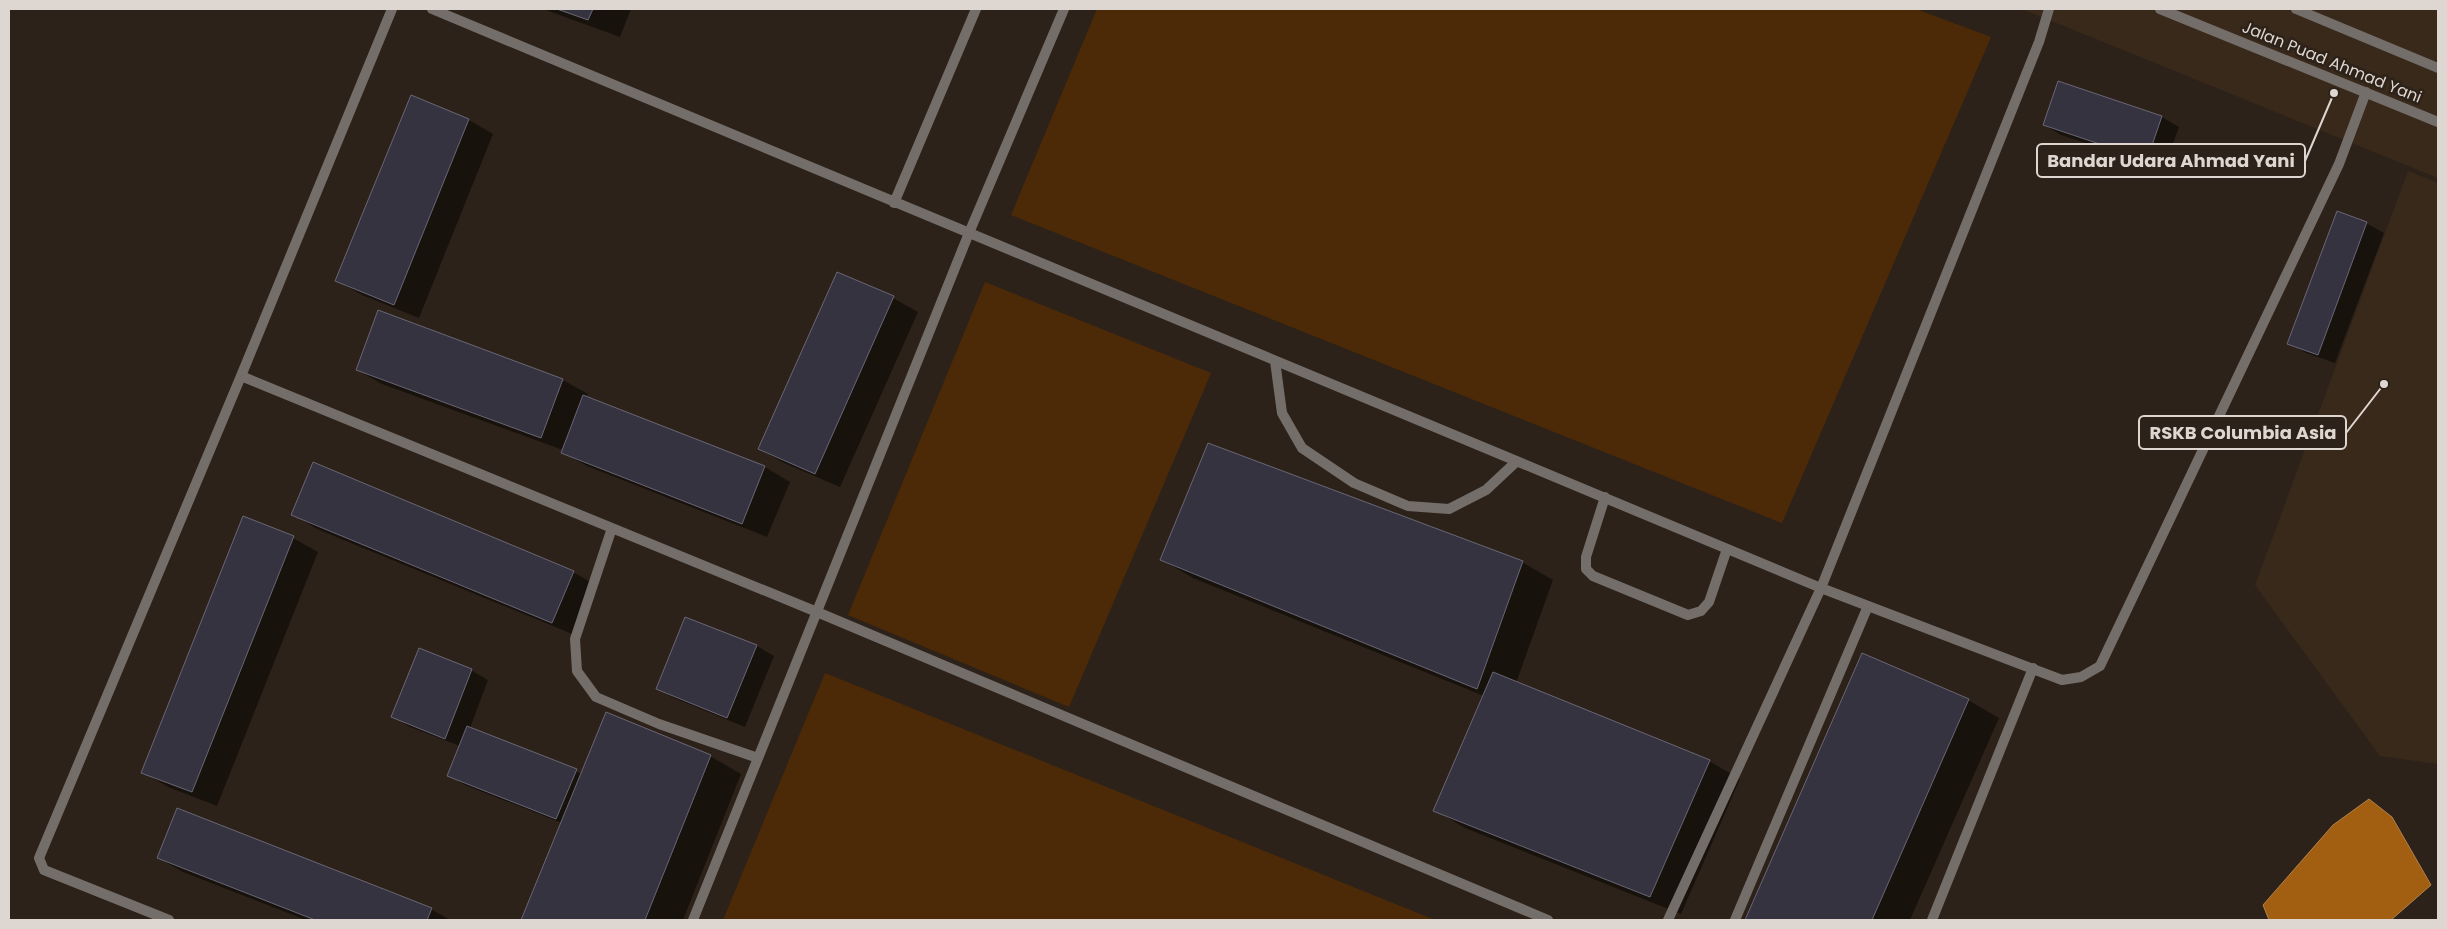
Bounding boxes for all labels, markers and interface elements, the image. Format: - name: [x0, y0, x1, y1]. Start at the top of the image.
- street label: Jalan Puad Ahmad Yani: [2239, 15, 2425, 109]
- callout: Bandar Udara Ahmad Yani: [2037, 144, 2305, 177]
- text: Bandar Udara Ahmad Yani: [2047, 148, 2295, 173]
- callout: RSKB Columbia Asia: [2139, 416, 2346, 449]
- text: RSKB Columbia Asia: [2149, 420, 2337, 445]

